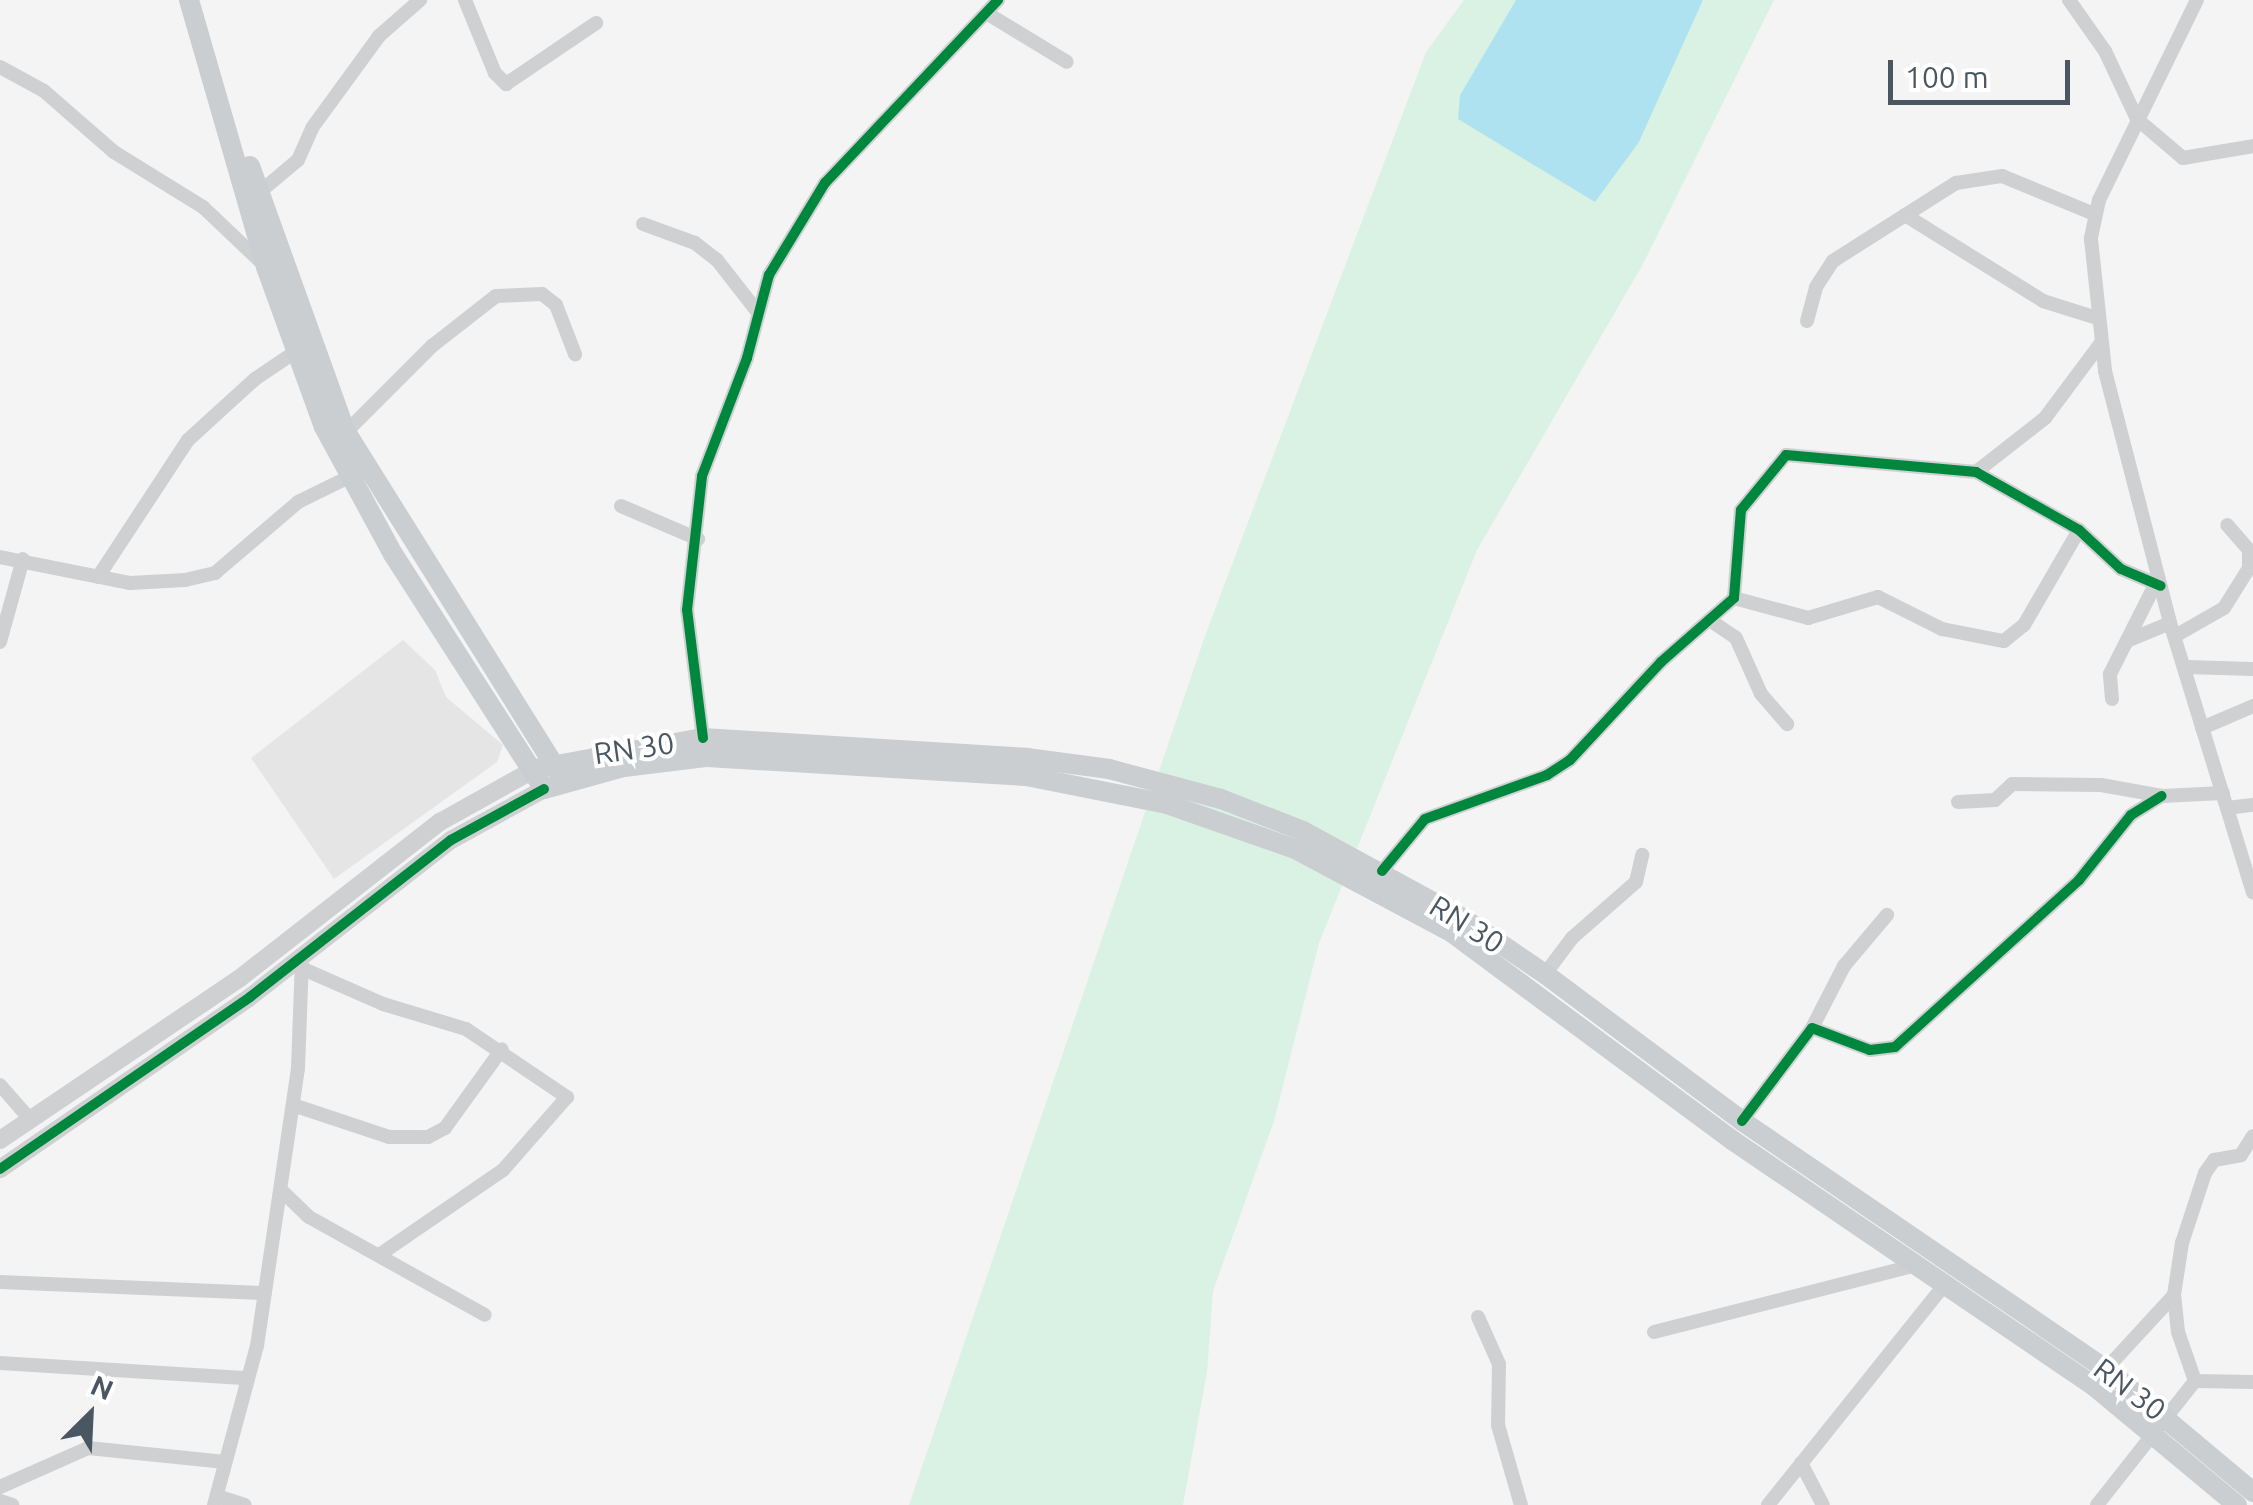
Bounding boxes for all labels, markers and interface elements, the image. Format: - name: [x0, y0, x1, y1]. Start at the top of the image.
- scale bar: [1893, 40, 2076, 102]
- text: 100 m: [1905, 60, 1989, 94]
- street label: RN 30: [591, 725, 677, 771]
- street label: RN 30: [1423, 887, 1511, 961]
- street label: RN 30: [2087, 1350, 2173, 1428]
- north arrow: [40, 1365, 140, 1465]
- text: N: [87, 1369, 118, 1406]

